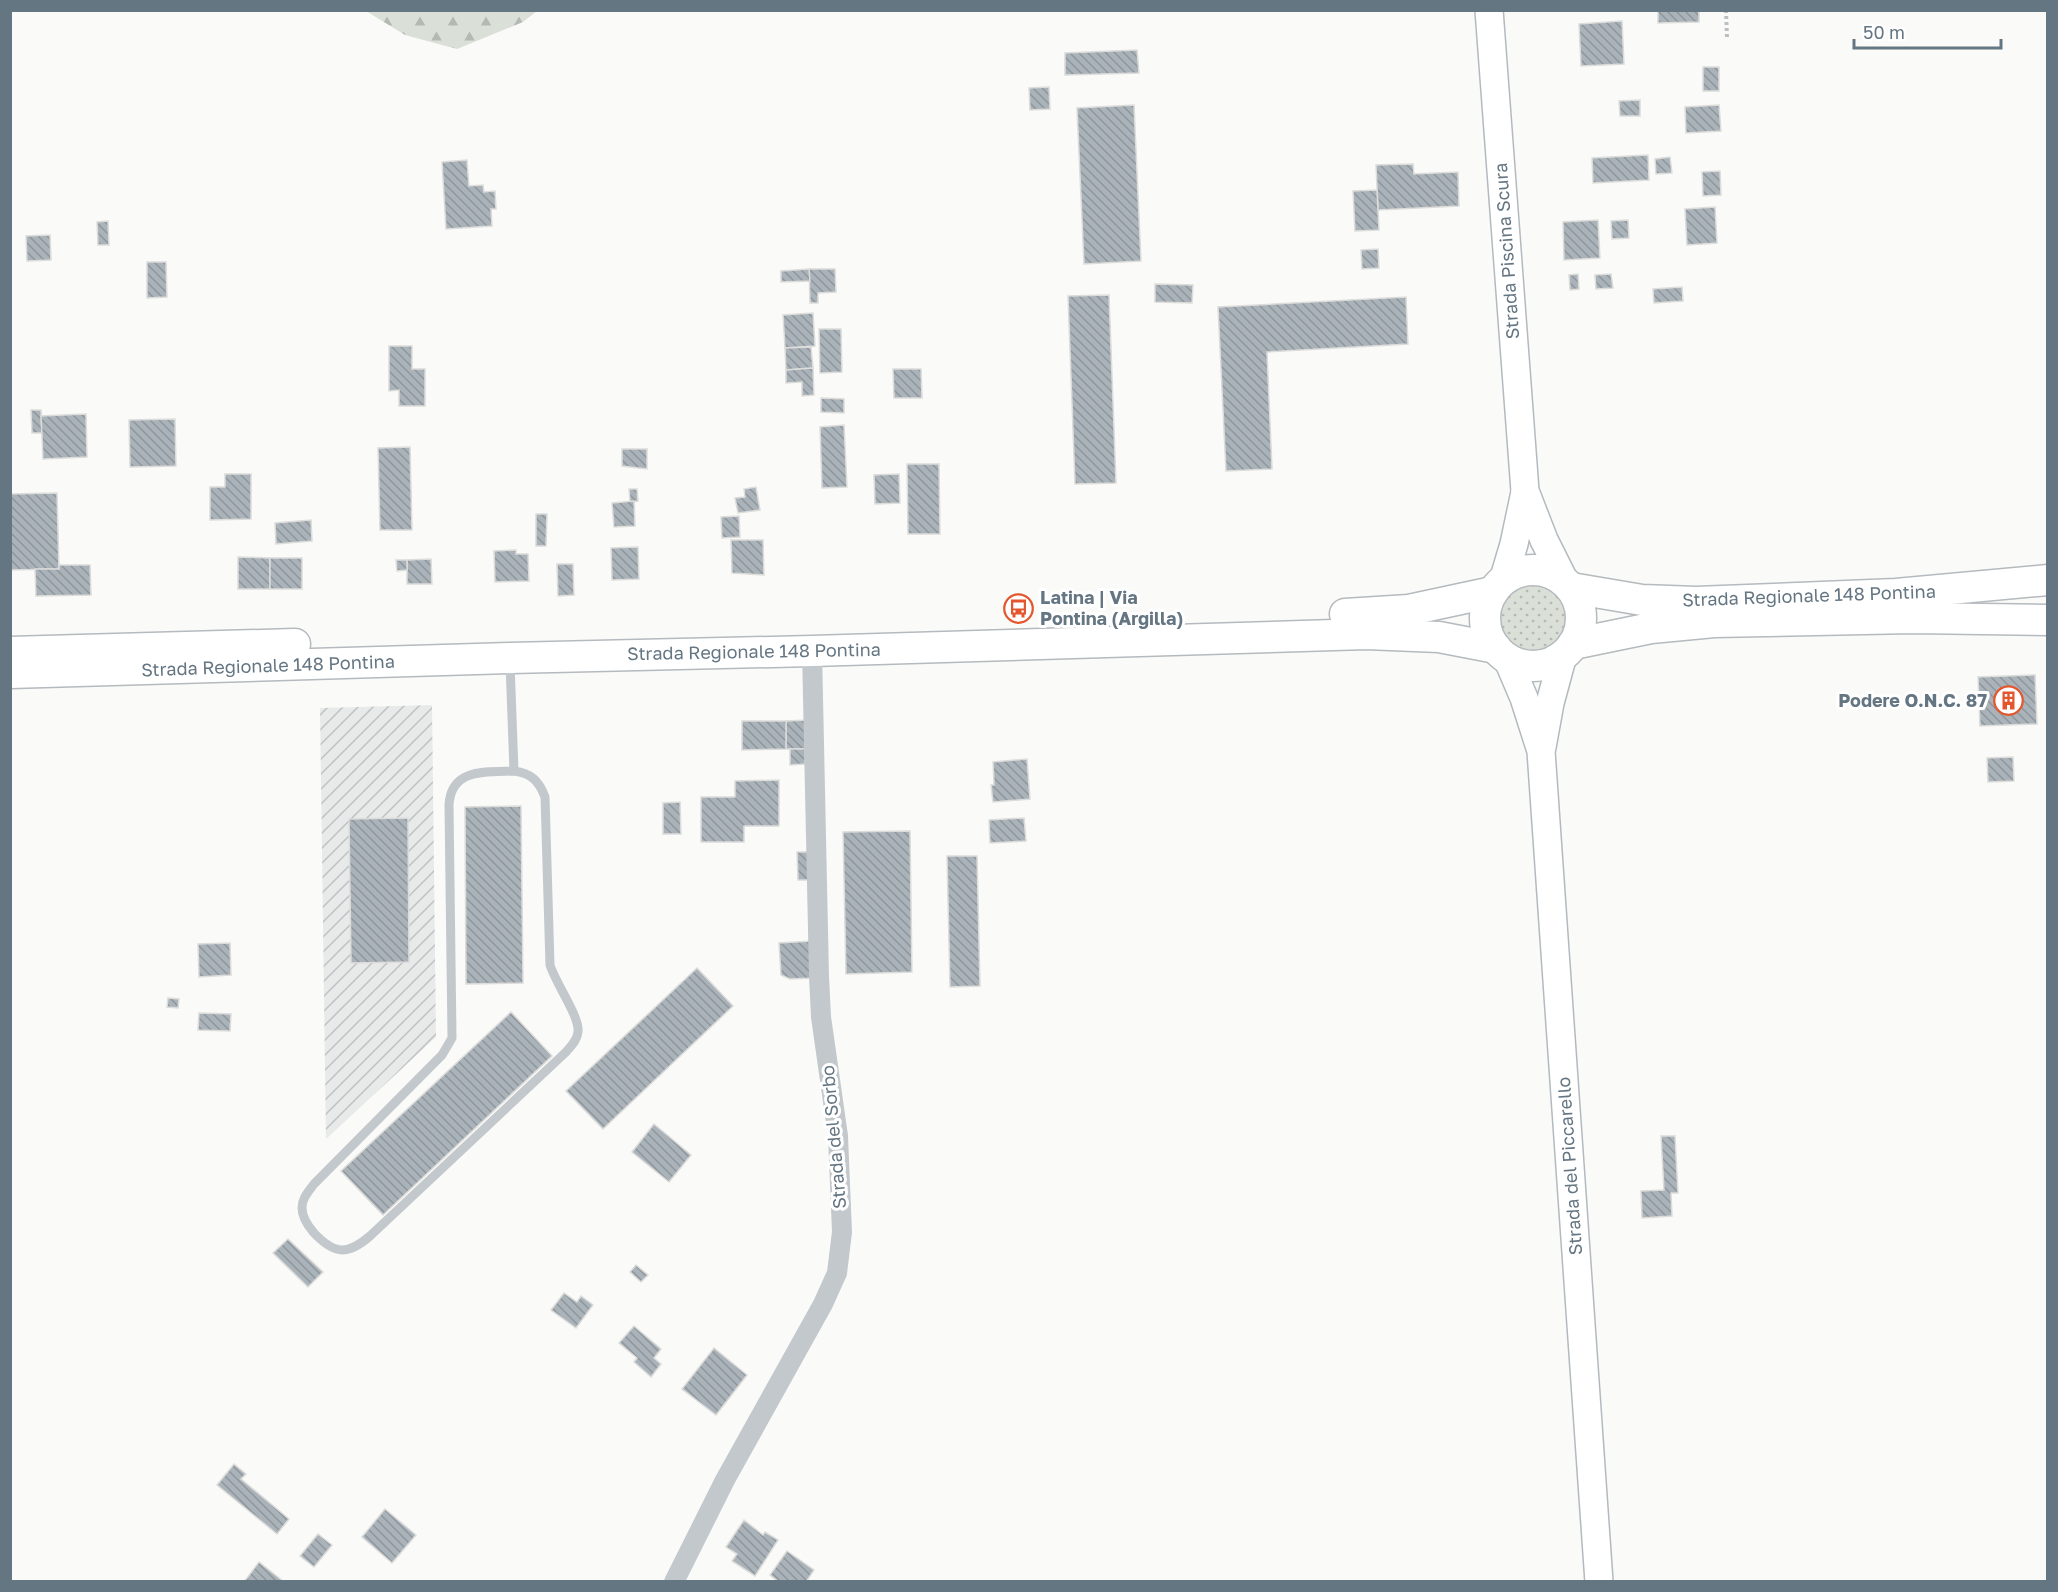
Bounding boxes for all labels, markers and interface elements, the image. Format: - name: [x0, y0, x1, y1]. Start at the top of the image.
- scale bar: [1854, 12, 2001, 50]
- text: 50 m: [1863, 21, 1905, 43]
- street label: Strada Piscina Scura: [1489, 162, 1523, 340]
- street label: Strada Regionale 148 Pontina: [1682, 580, 1936, 610]
- place label: Latina | Via Pontina (Argilla): [1040, 586, 1183, 629]
- bus stop icon: Latina | Via Pontina (Argilla): [1003, 592, 1035, 624]
- street label: Strada Regionale 148 Pontina: [627, 638, 881, 664]
- street label: Strada Regionale 148 Pontina: [141, 650, 395, 680]
- building icon: Podere O.N.C. 87: [1992, 685, 2024, 717]
- place label: Podere O.N.C. 87: [1838, 689, 1987, 711]
- street label: Strada del Sorbo: [816, 1064, 850, 1210]
- street label: Strada del Piccarello: [1552, 1076, 1586, 1256]

